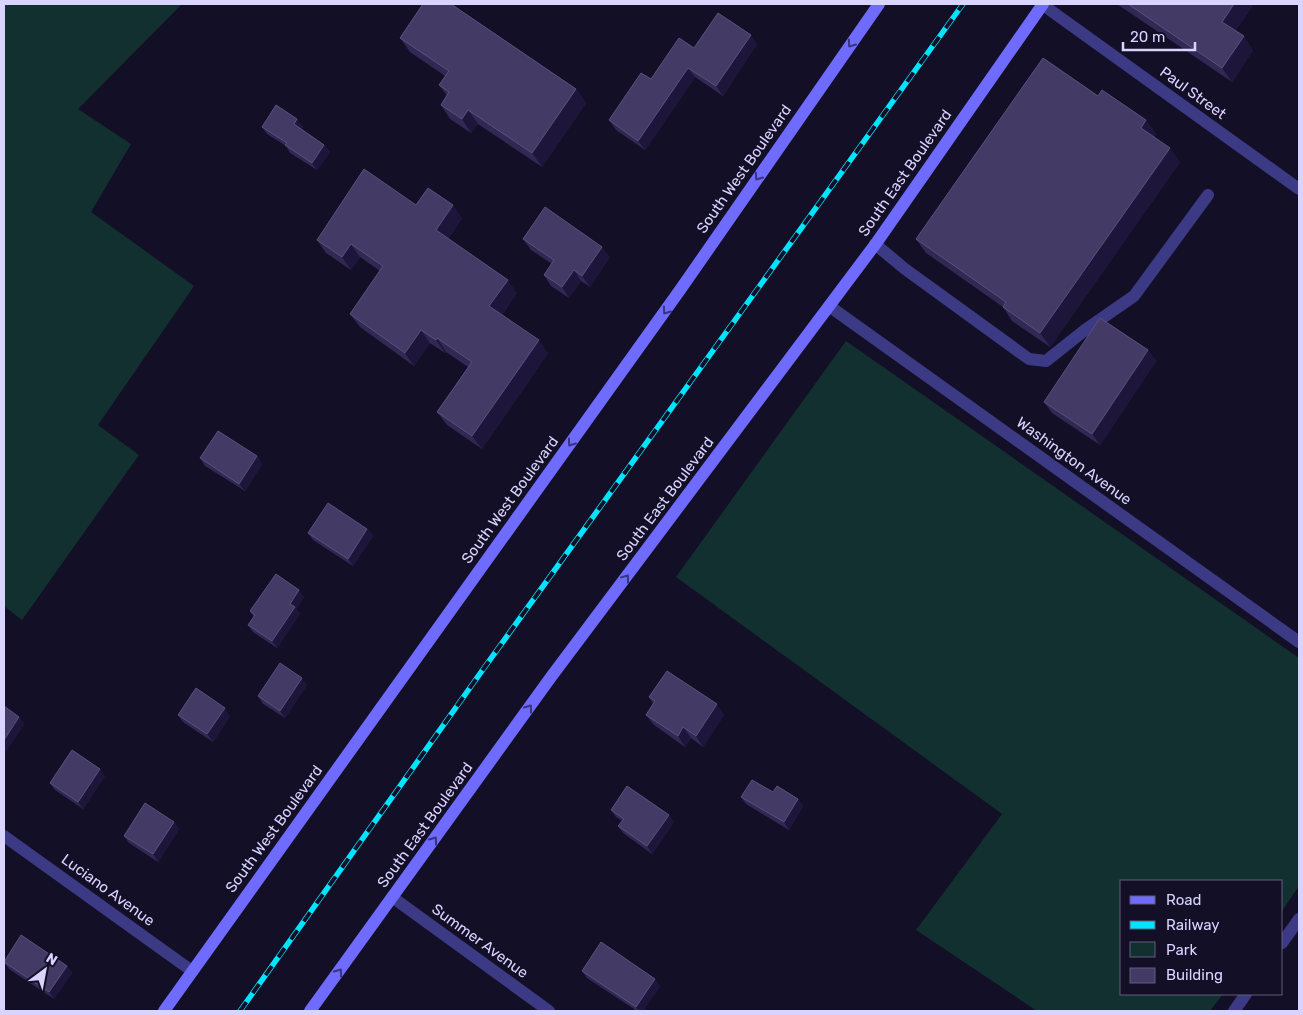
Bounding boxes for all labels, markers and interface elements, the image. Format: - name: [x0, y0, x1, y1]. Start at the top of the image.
- scale bar: [1123, 20, 1196, 52]
- text: 20 m: [1130, 28, 1165, 46]
- one-way arrow: [848, 38, 857, 48]
- street label: Paul Street: [1156, 63, 1230, 123]
- street label: South West Boulevard: [693, 101, 795, 237]
- street label: South East Boulevard: [854, 106, 956, 240]
- one-way arrow: [755, 172, 764, 181]
- one-way arrow: [663, 305, 671, 314]
- street label: Washington Avenue: [1013, 413, 1135, 509]
- street label: South West Boulevard: [458, 433, 562, 567]
- street label: South East Boulevard: [613, 434, 717, 564]
- one-way arrow: [568, 437, 577, 447]
- one-way arrow: [620, 574, 629, 584]
- one-way arrow: [523, 704, 532, 714]
- street label: South East Boulevard: [374, 759, 476, 891]
- street label: South West Boulevard: [222, 762, 326, 896]
- one-way arrow: [428, 836, 437, 846]
- street label: Luciano Avenue: [58, 850, 158, 930]
- legend: [1120, 880, 1283, 995]
- text: Road: [1166, 891, 1202, 909]
- street label: Summer Avenue: [428, 900, 532, 982]
- text: Railway: [1166, 916, 1220, 934]
- text: Park: [1166, 941, 1197, 959]
- north arrow: [20, 945, 70, 995]
- text: N: [43, 950, 60, 969]
- text: Building: [1166, 966, 1223, 984]
- one-way arrow: [333, 969, 341, 978]

